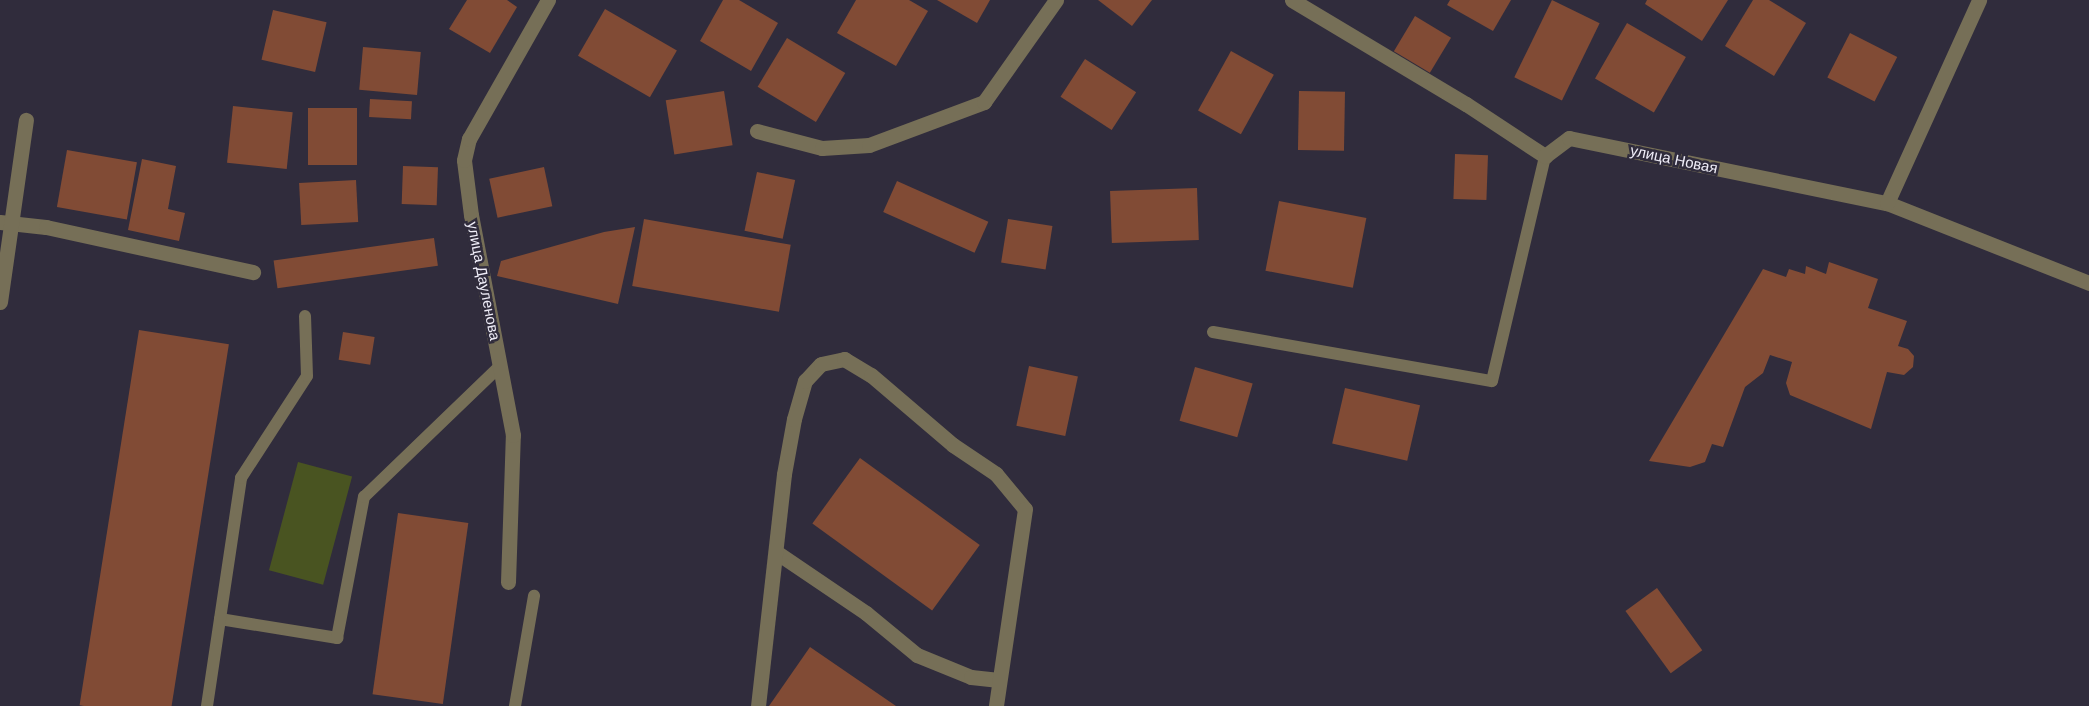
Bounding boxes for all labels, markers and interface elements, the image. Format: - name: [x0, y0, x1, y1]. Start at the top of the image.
- street label: улица Новая: [1629, 141, 1719, 177]
- street label: улица Дауленова: [464, 220, 504, 342]

